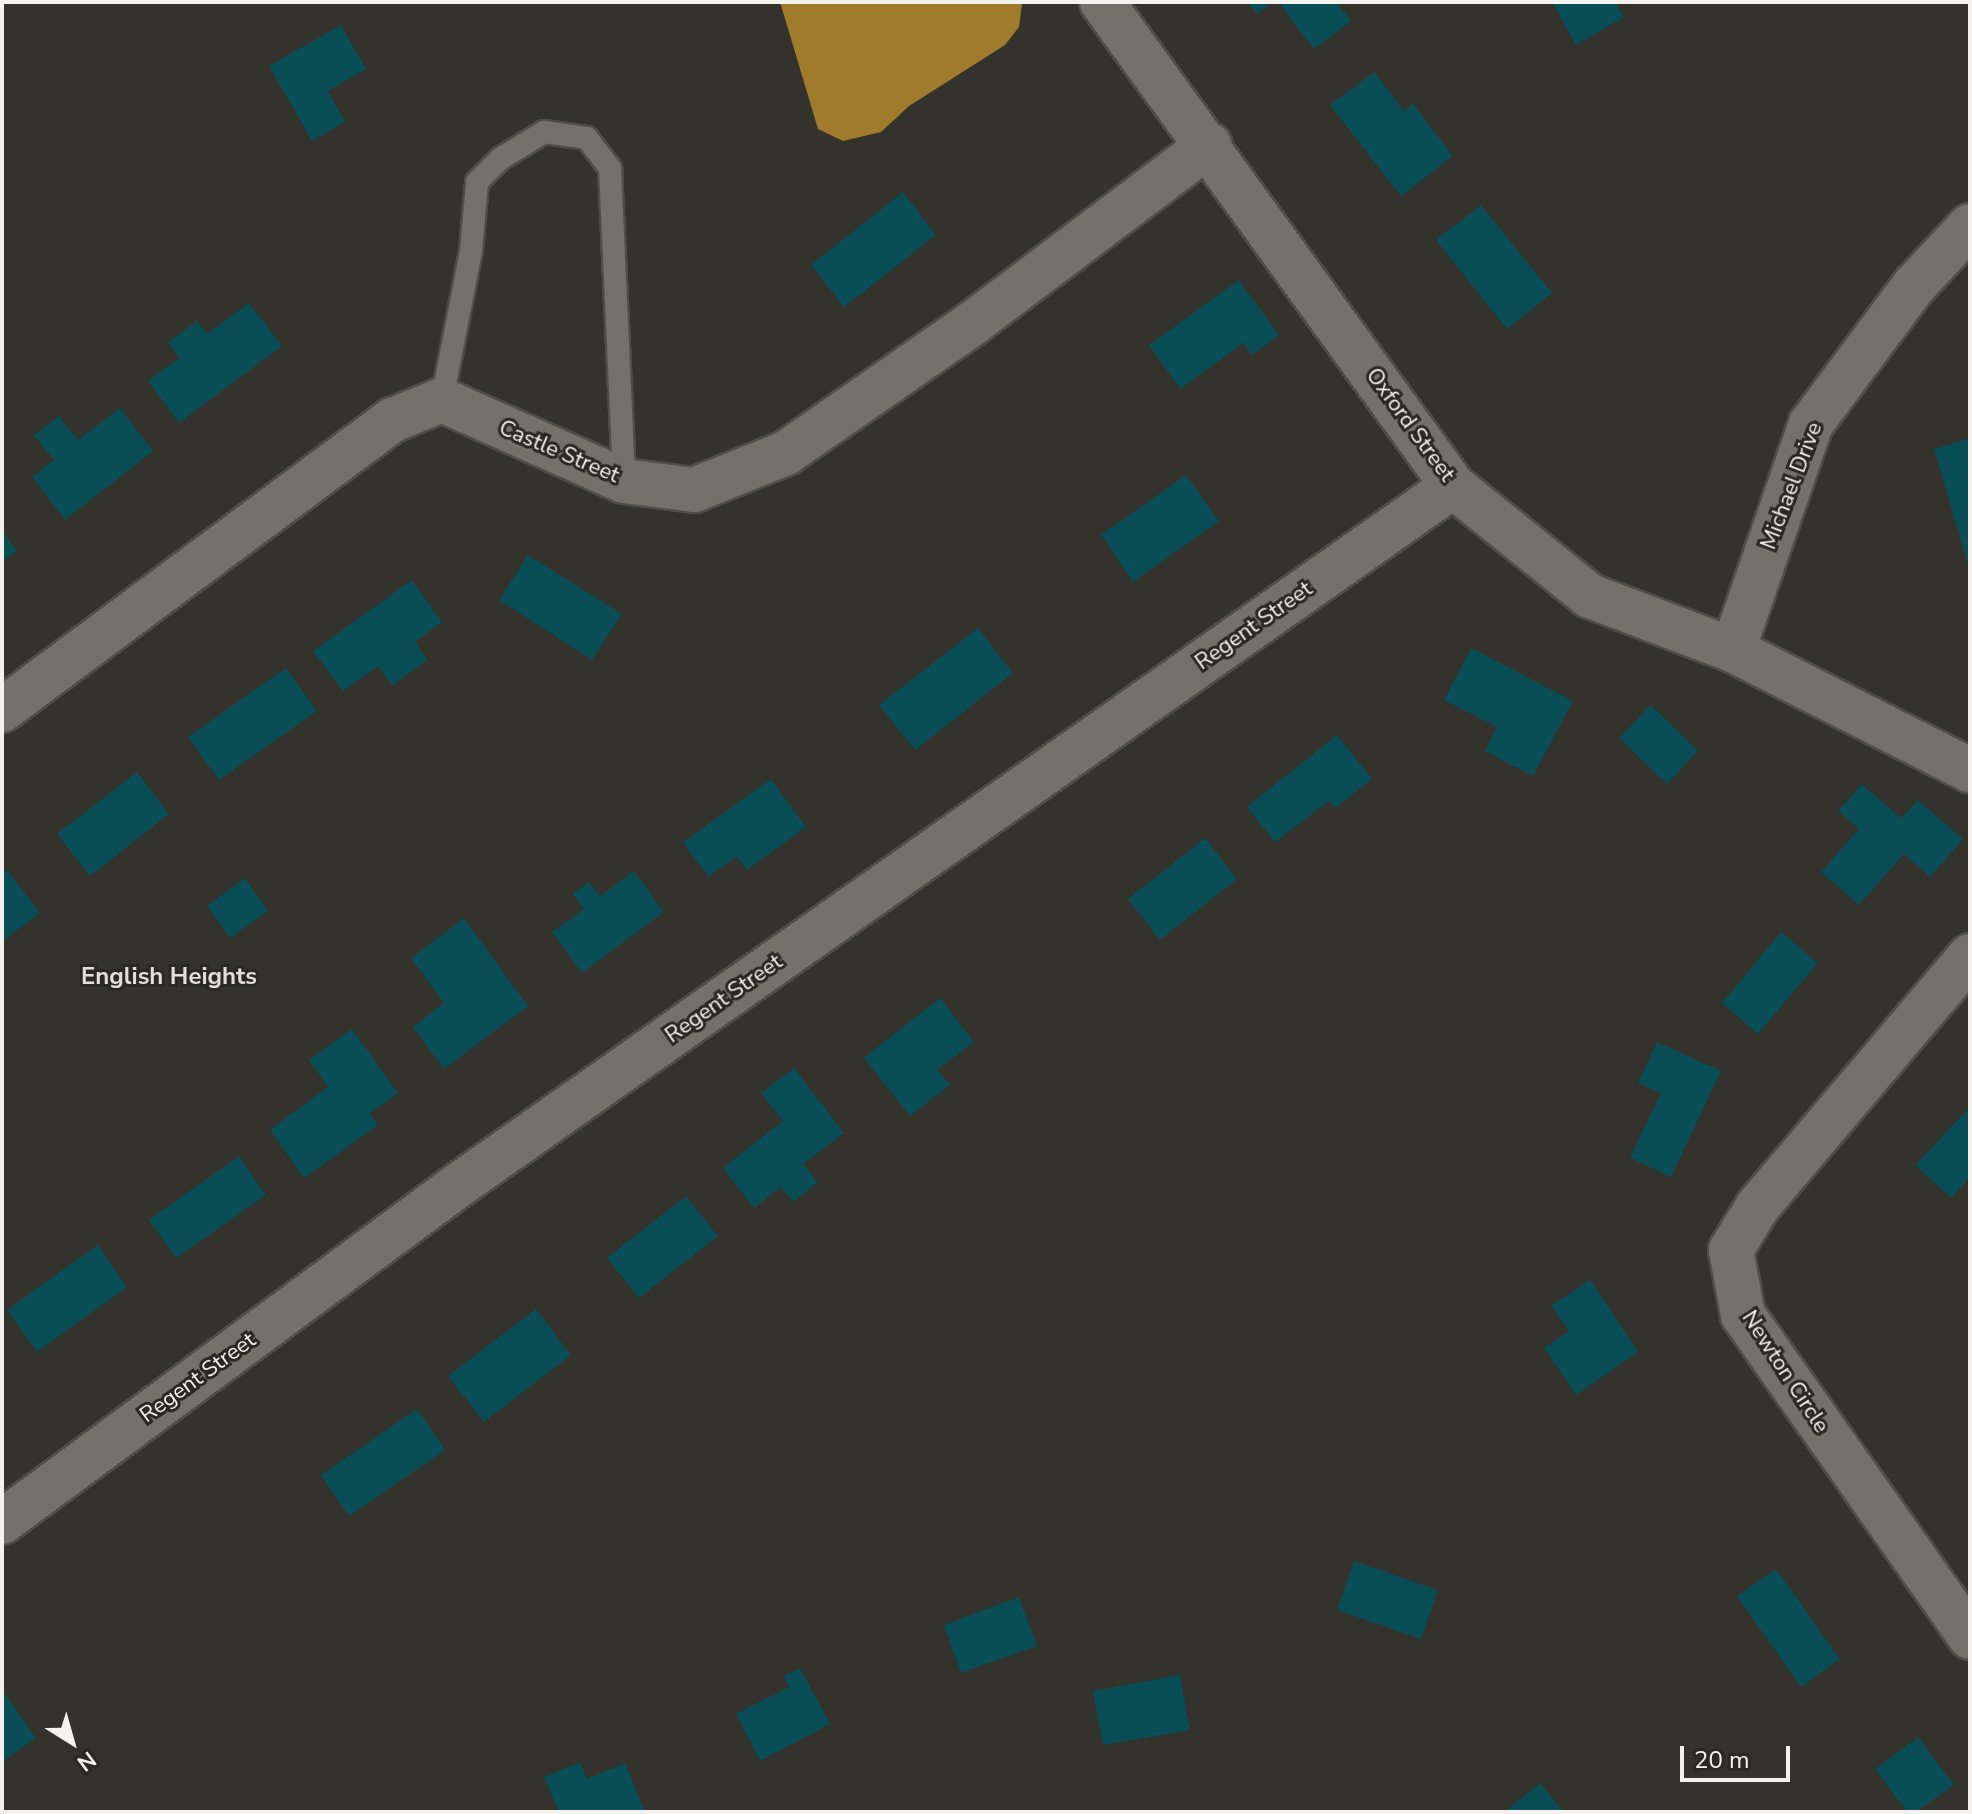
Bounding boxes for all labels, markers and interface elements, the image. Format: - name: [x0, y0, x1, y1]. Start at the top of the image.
- street label: Oxford Street: [1360, 363, 1460, 487]
- street label: Castle Street: [495, 415, 623, 489]
- street label: Michael Drive: [1756, 419, 1828, 553]
- street label: Regent Street: [1190, 576, 1318, 676]
- street label: Regent Street: [660, 949, 788, 1049]
- district label: English Heights: [81, 963, 257, 991]
- street label: Newton Circle: [1736, 1306, 1834, 1438]
- street label: Regent Street: [135, 1327, 261, 1429]
- north arrow: [32, 1702, 112, 1782]
- scale bar: [1684, 1730, 1794, 1780]
- text: N: [71, 1744, 102, 1778]
- text: 20 m: [1694, 1744, 1750, 1776]

